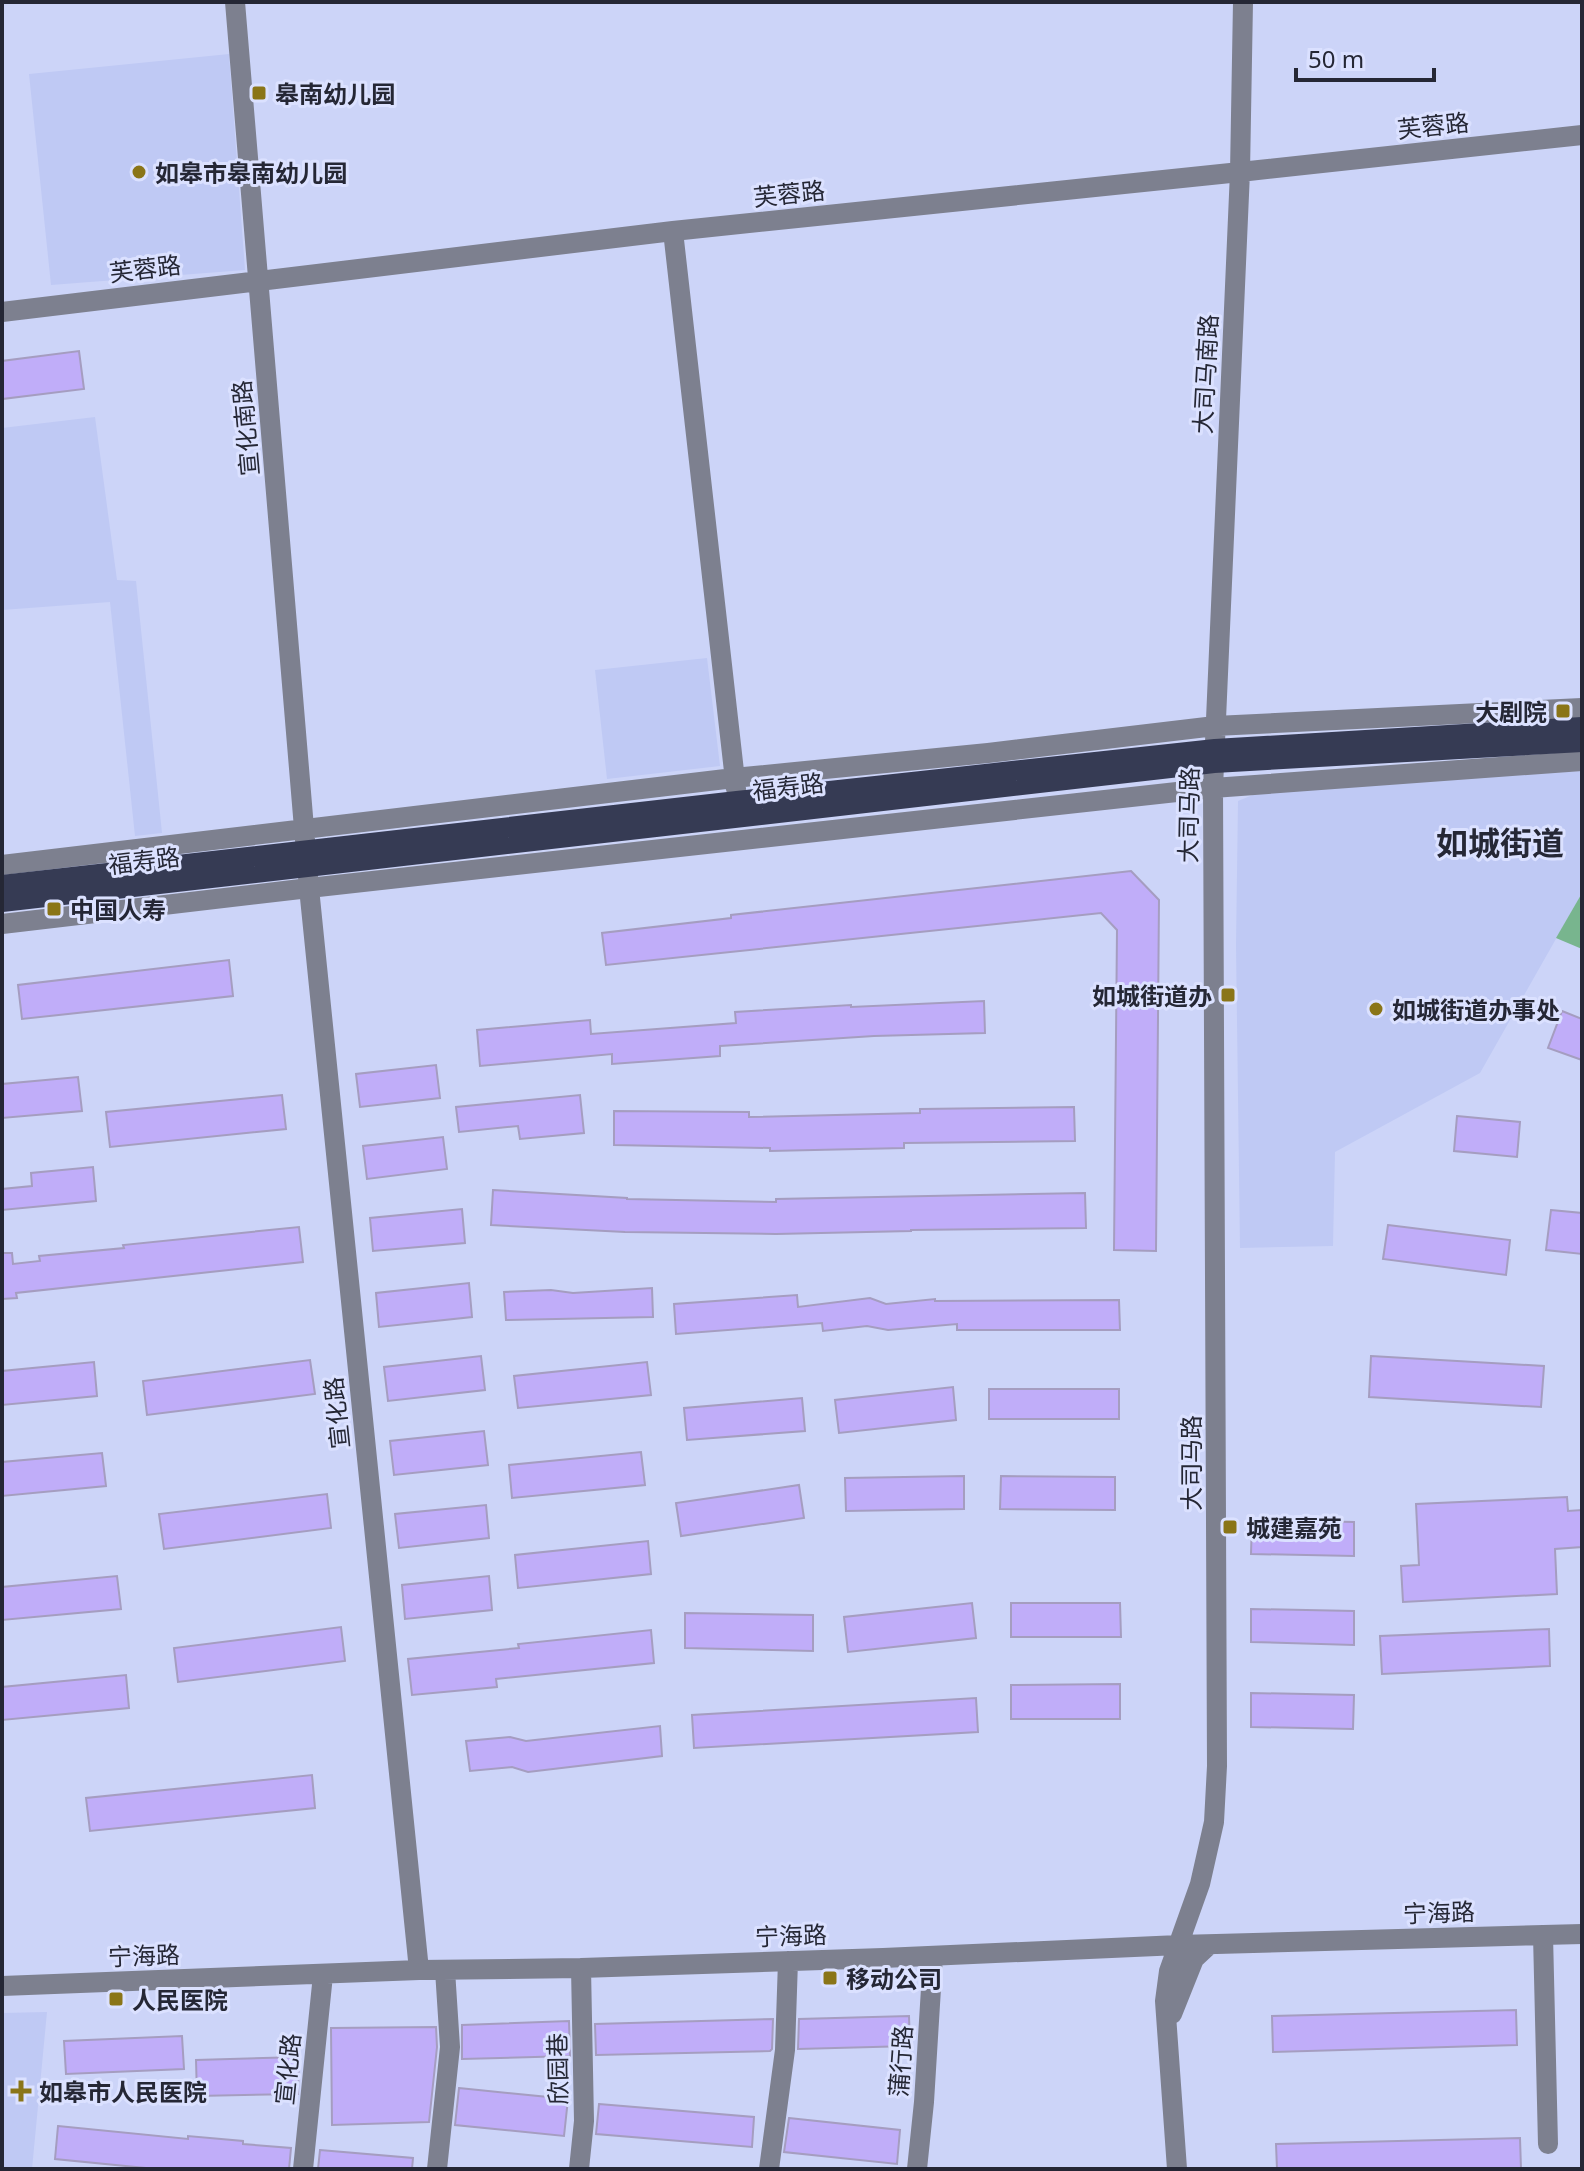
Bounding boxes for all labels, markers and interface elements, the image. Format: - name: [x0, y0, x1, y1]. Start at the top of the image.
- scale bar: [1296, 32, 1434, 82]
- text: 50 m: [1308, 42, 1364, 75]
- place label: 皋南幼儿园: [275, 77, 395, 110]
- marker: 皋南幼儿园: [250, 84, 268, 102]
- street label: 芙蓉路: [1395, 105, 1471, 145]
- place label: 如皋市皋南幼儿园: [155, 156, 347, 189]
- marker: 如皋市皋南幼儿园: [130, 163, 148, 181]
- street label: 芙蓉路: [751, 173, 827, 213]
- street label: 芙蓉路: [107, 247, 183, 289]
- street label: 大司马南路: [1185, 313, 1225, 435]
- street label: 宣化南路: [224, 379, 266, 477]
- place label: 大剧院: [1475, 695, 1547, 728]
- marker: 大剧院: [1554, 702, 1572, 720]
- street label: 福寿路: [750, 765, 826, 807]
- street label: 大司马路: [1171, 767, 1205, 863]
- district label: 如城街道: [1436, 821, 1564, 864]
- street label: 福寿路: [106, 839, 182, 881]
- place label: 中国人寿: [70, 893, 166, 926]
- marker: 中国人寿: [45, 900, 63, 918]
- place label: 如城街道办: [1092, 979, 1212, 1012]
- marker: 如城街道办: [1219, 986, 1237, 1004]
- place label: 如城街道办事处: [1392, 993, 1560, 1026]
- marker: 如城街道办事处: [1367, 1000, 1385, 1018]
- street label: 宣化路: [316, 1375, 356, 1451]
- street label: 大司马路: [1174, 1415, 1207, 1511]
- place label: 城建嘉苑: [1246, 1511, 1342, 1544]
- marker: 城建嘉苑: [1221, 1518, 1239, 1536]
- street label: 宁海路: [1402, 1894, 1476, 1930]
- street label: 宁海路: [754, 1917, 828, 1953]
- street label: 宁海路: [107, 1937, 181, 1973]
- place label: 移动公司: [846, 1962, 942, 1995]
- marker: 移动公司: [821, 1969, 839, 1987]
- place label: 人民医院: [132, 1983, 228, 2016]
- marker: 人民医院: [107, 1990, 125, 2008]
- street label: 蒲行路: [881, 2024, 919, 2098]
- street label: 宣化路: [267, 2031, 307, 2107]
- street label: 欣园巷: [540, 2033, 574, 2105]
- place label: 如皋市人民医院: [39, 2075, 207, 2108]
- marker: 如皋市人民医院: [10, 2080, 32, 2102]

